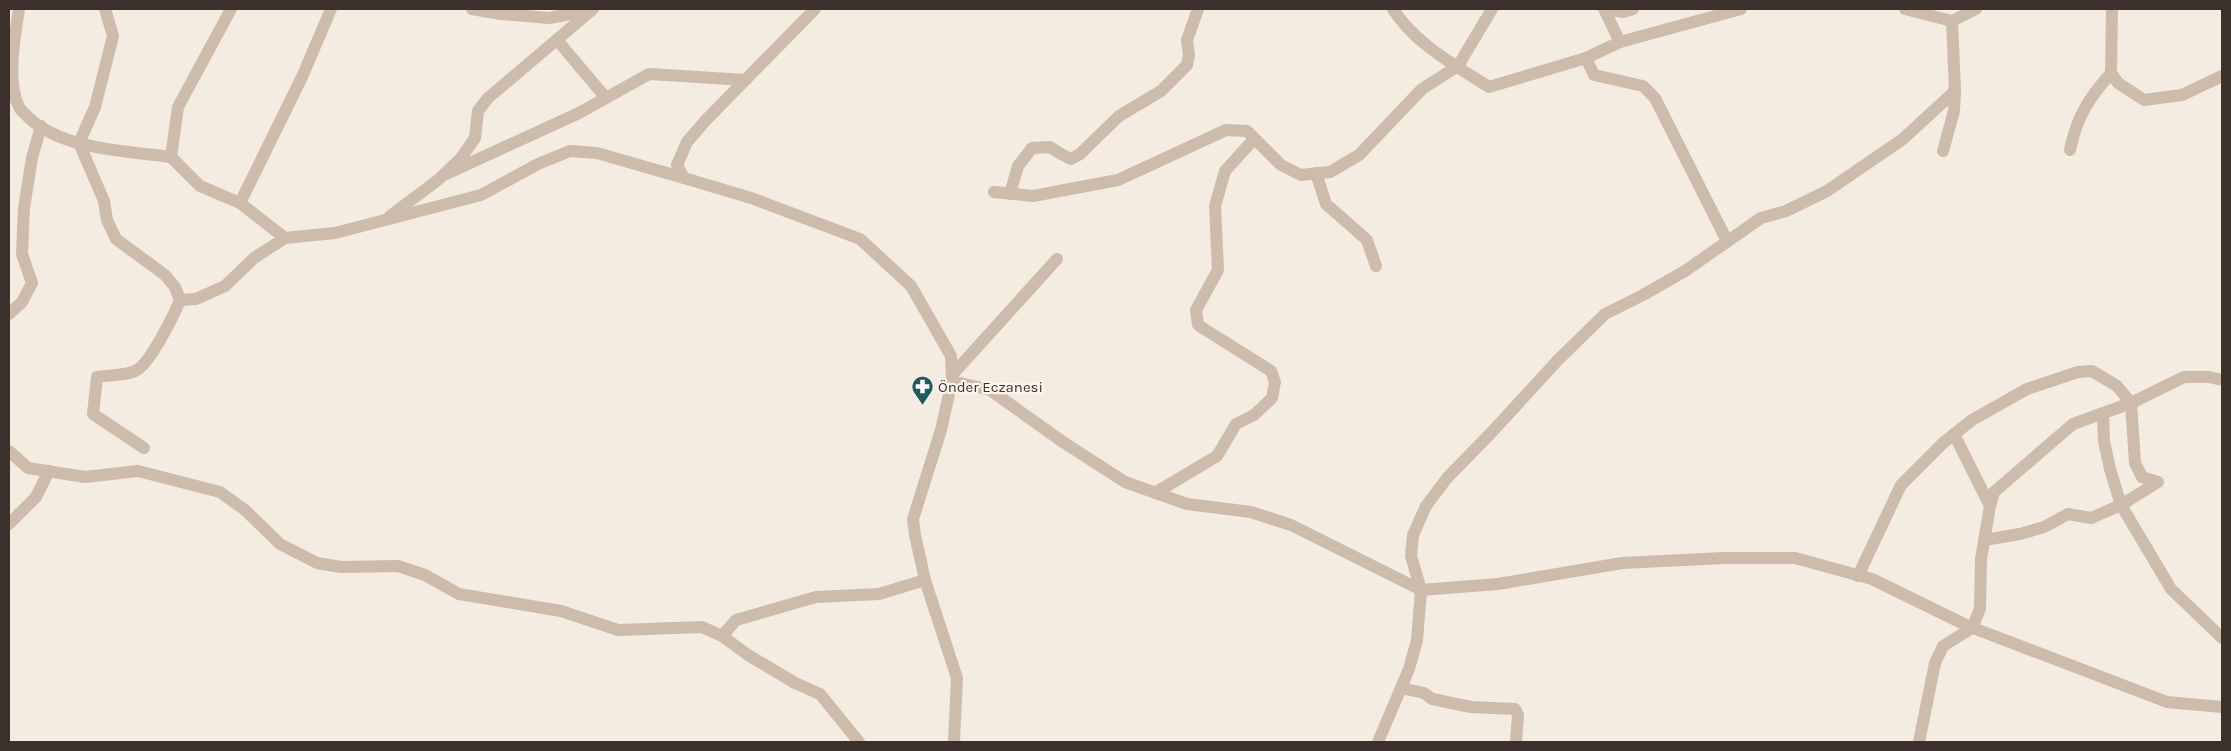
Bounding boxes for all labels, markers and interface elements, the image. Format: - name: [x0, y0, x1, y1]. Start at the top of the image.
- pharmacy icon: Önder Eczanesi: [910, 375, 934, 406]
- place label: Önder Eczanesi: [938, 378, 1043, 396]

